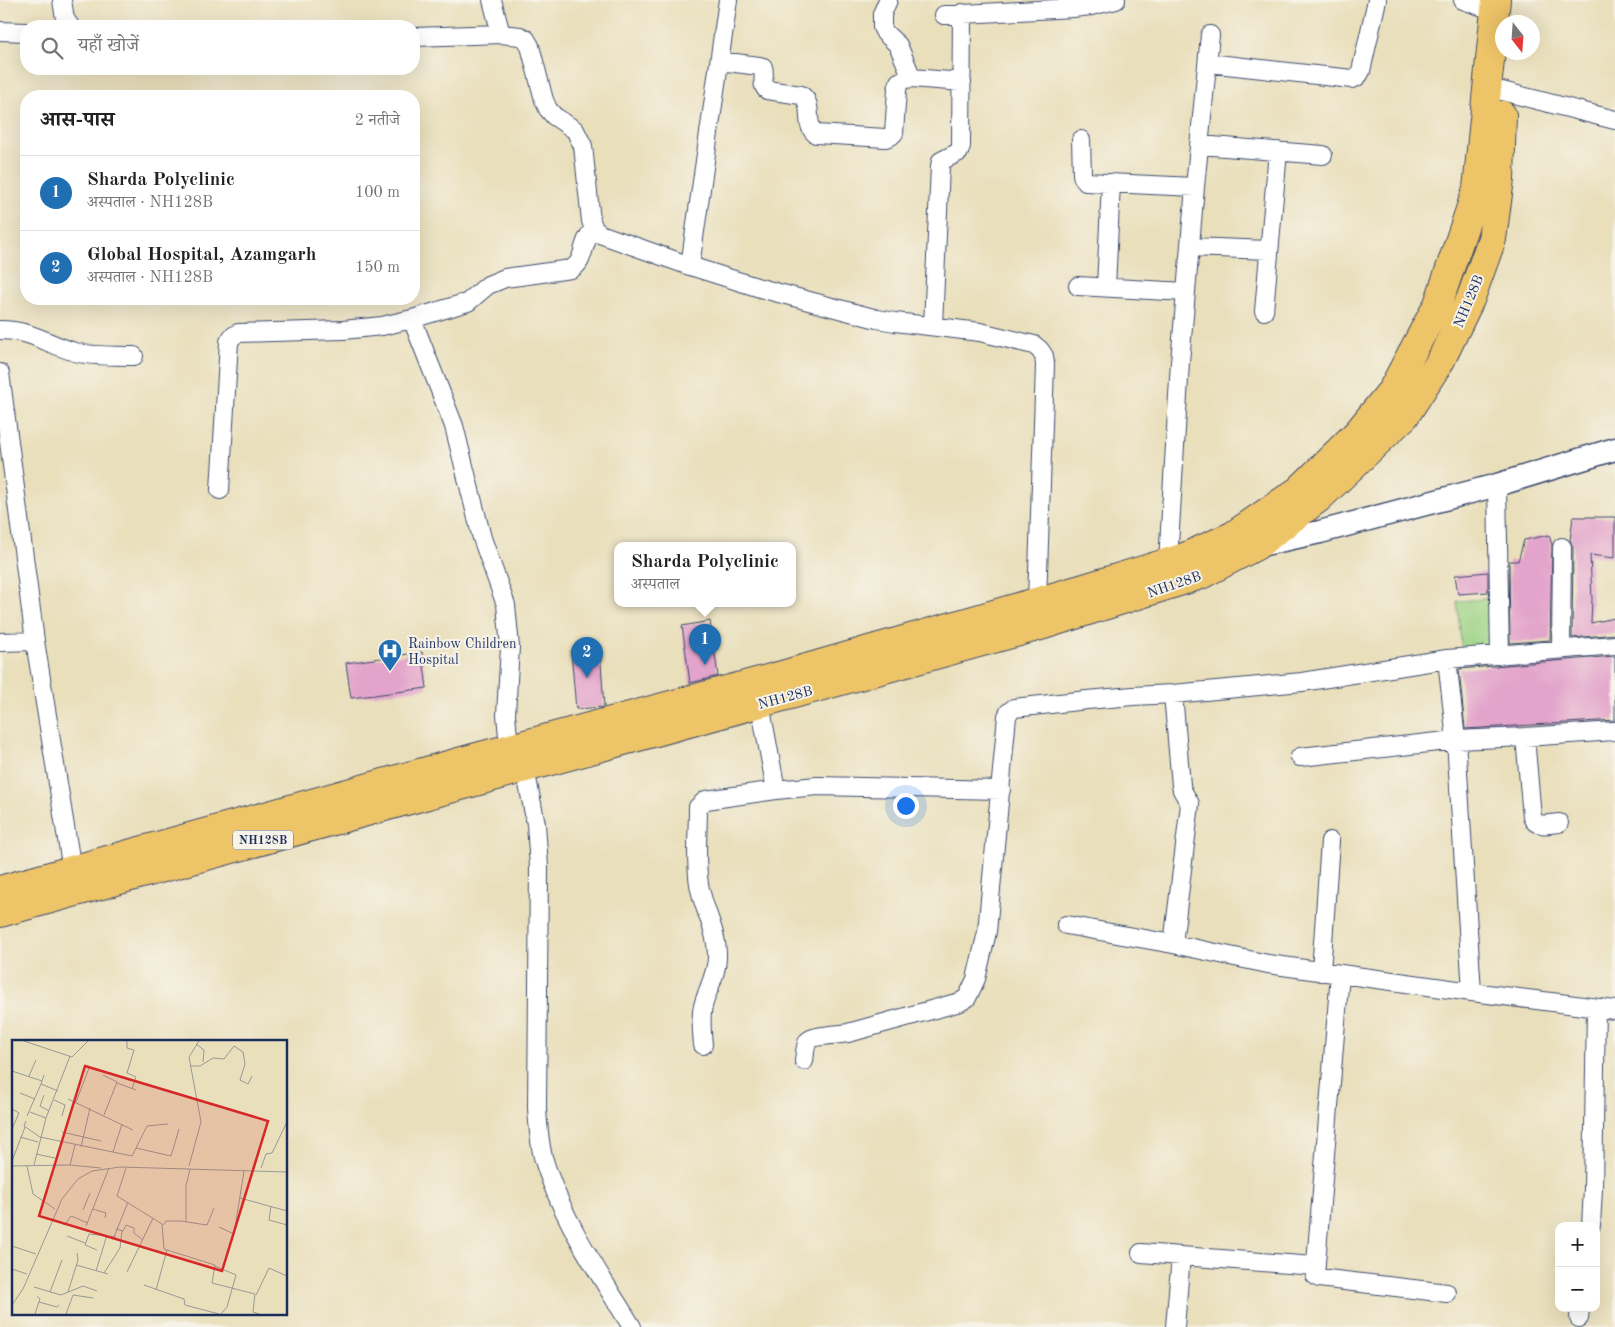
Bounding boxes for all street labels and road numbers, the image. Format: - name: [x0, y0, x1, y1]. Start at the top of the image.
- street label: NH128B: [1452, 273, 1486, 330]
- street label: NH128B: [1146, 569, 1203, 601]
- street label: NH128B: [756, 684, 814, 712]
- road number: NH128B: [233, 830, 293, 850]

